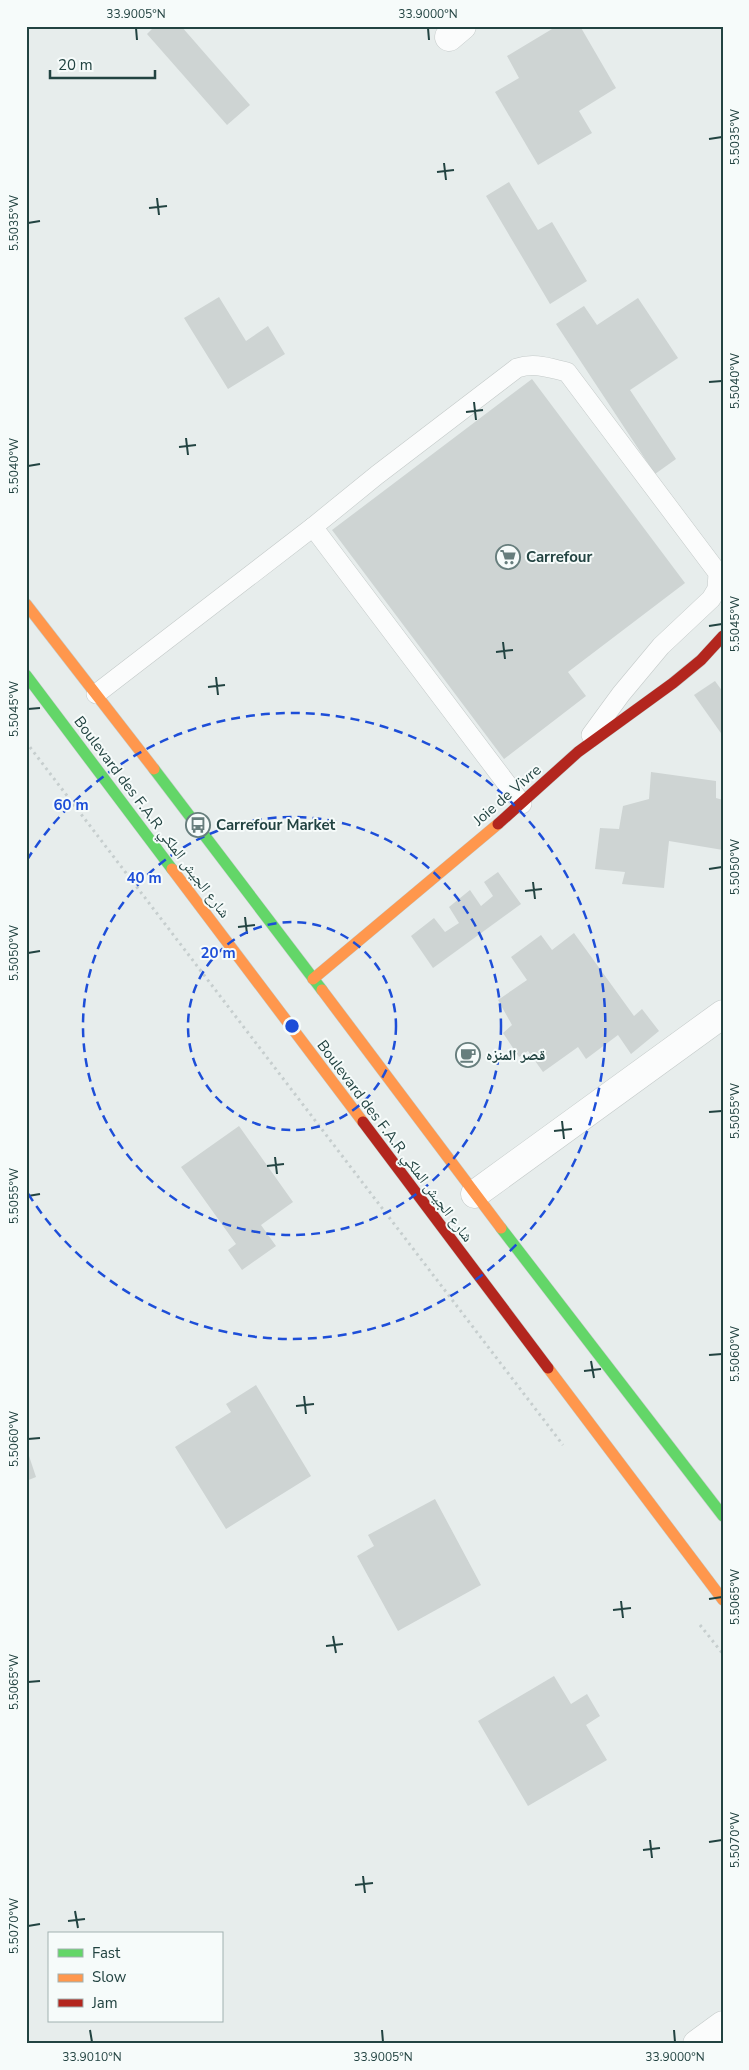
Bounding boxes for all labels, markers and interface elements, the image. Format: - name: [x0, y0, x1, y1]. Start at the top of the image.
- text: 33.9005°N: [106, 6, 166, 22]
- text: 33.9000°N: [398, 6, 458, 22]
- scale bar: [50, 48, 155, 80]
- text: 20 m: [58, 55, 93, 75]
- text: 5.5035°W: [727, 109, 743, 165]
- text: 5.5035°W: [6, 195, 22, 251]
- text: 5.5040°W: [727, 353, 743, 409]
- text: 5.5040°W: [6, 438, 22, 494]
- supermarket icon: Carrefour: [495, 544, 521, 570]
- place label: Carrefour: [526, 547, 592, 567]
- text: 5.5045°W: [727, 596, 743, 652]
- text: 5.5045°W: [6, 681, 22, 737]
- street label: Boulevard des F.A.R شارع الجيش الملكي: [68, 712, 235, 923]
- street label: Joie de Vivre: [468, 760, 545, 831]
- text: 60 m: [53, 795, 89, 815]
- bus stop icon: Carrefour Market: [185, 812, 211, 838]
- place label: Carrefour Market: [216, 815, 335, 835]
- text: 5.5050°W: [727, 839, 743, 895]
- text: 40 m: [126, 868, 162, 888]
- text: 5.5050°W: [6, 925, 22, 981]
- text: 20 m: [200, 943, 236, 963]
- centre of rings: [283, 1017, 301, 1035]
- street label: Boulevard des F.A.R شارع الجيش الملكي: [311, 1036, 478, 1247]
- cafe icon: قصر المنزه: [455, 1042, 481, 1068]
- place label: قصر المنزه: [486, 1045, 545, 1065]
- text: 5.5055°W: [727, 1083, 743, 1139]
- text: 5.5055°W: [6, 1168, 22, 1224]
- text: 5.5060°W: [727, 1326, 743, 1382]
- text: 5.5060°W: [6, 1411, 22, 1467]
- text: 5.5065°W: [727, 1569, 743, 1625]
- text: 5.5065°W: [6, 1654, 22, 1710]
- text: 5.5070°W: [727, 1812, 743, 1868]
- text: 5.5070°W: [6, 1898, 22, 1954]
- legend: [48, 1932, 222, 2022]
- text: Fast: [92, 1943, 121, 1963]
- text: Slow: [92, 1967, 127, 1987]
- text: Jam: [91, 1993, 118, 2013]
- text: 33.9010°N: [62, 2049, 122, 2065]
- text: 33.9005°N: [353, 2049, 413, 2065]
- text: 33.9000°N: [645, 2049, 705, 2065]

